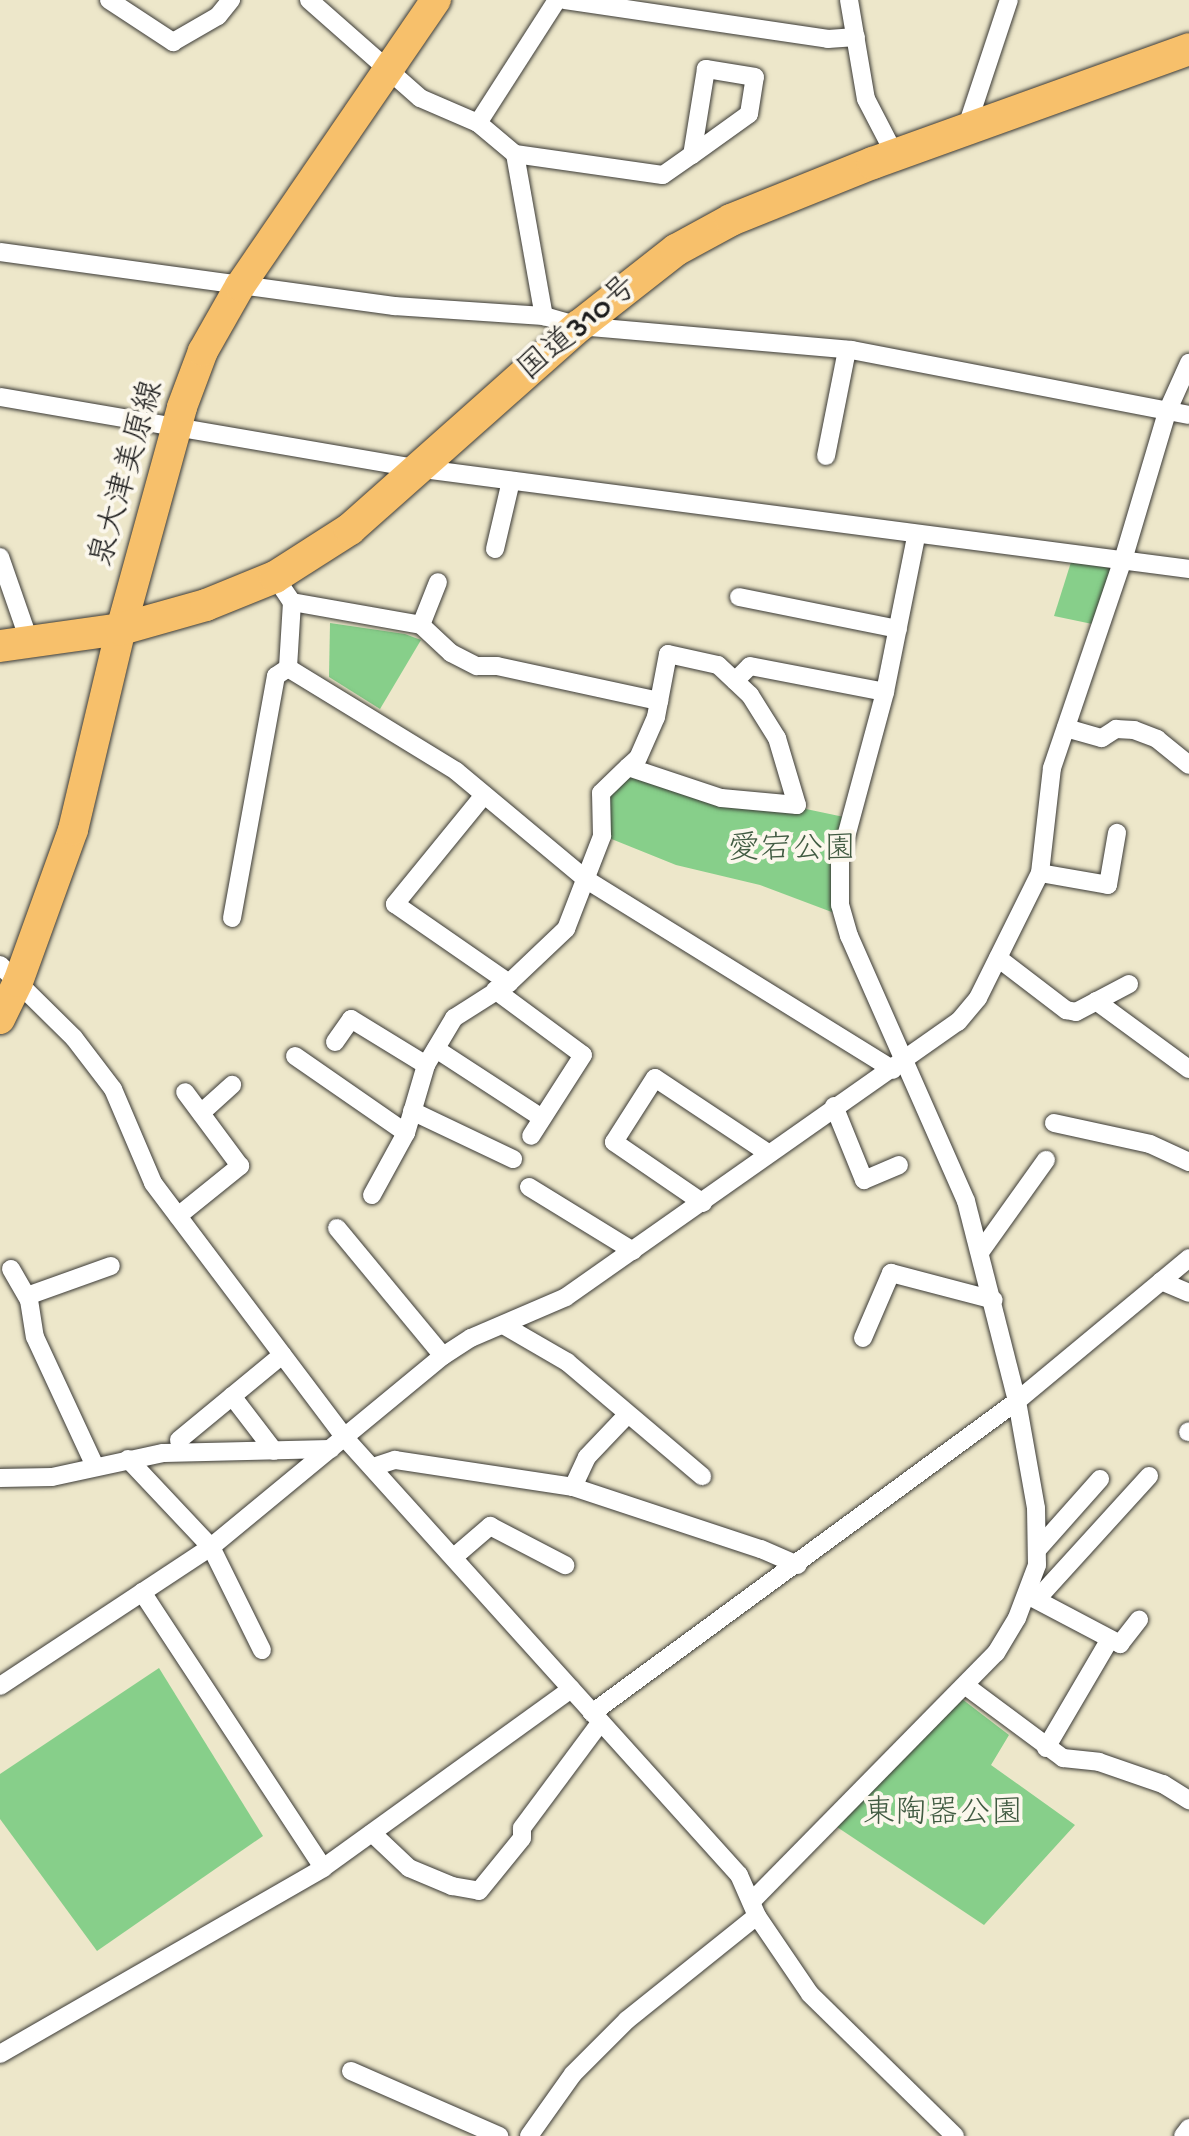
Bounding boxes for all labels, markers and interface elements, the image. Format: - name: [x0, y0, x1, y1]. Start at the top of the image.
- street label: 国道310号: [512, 269, 646, 391]
- street label: 泉大津美原線: [84, 376, 174, 572]
- park label: 愛宕公園: [728, 832, 856, 870]
- park label: 東陶器公園: [863, 1796, 1023, 1834]

